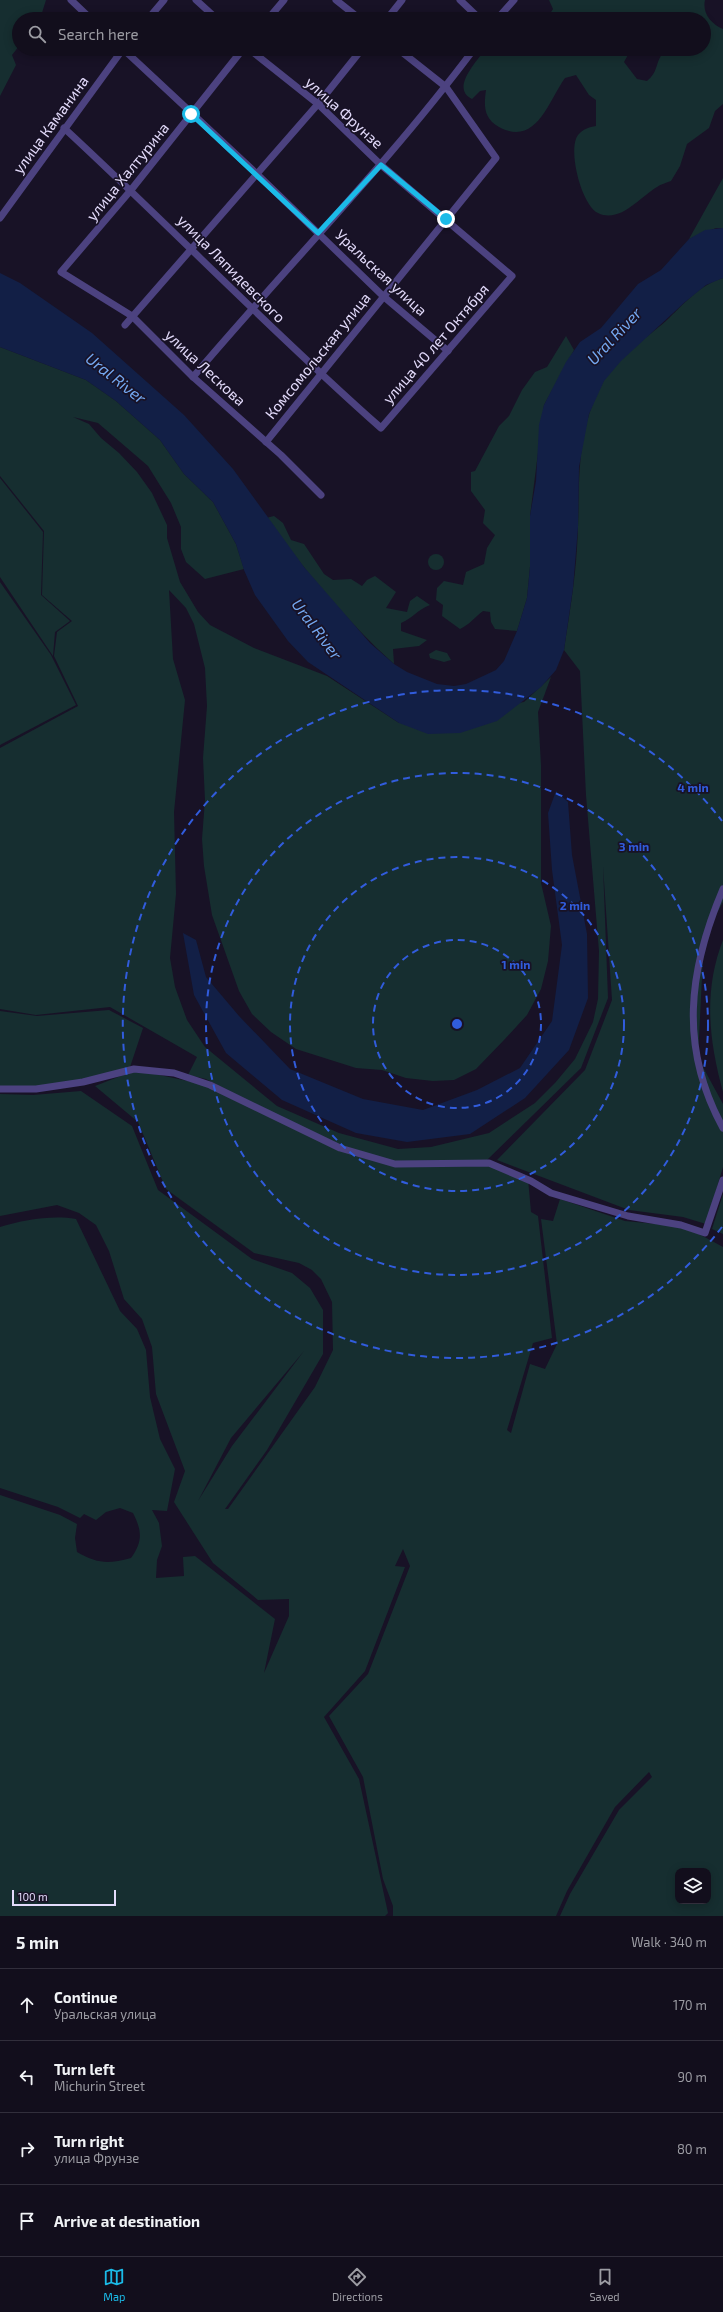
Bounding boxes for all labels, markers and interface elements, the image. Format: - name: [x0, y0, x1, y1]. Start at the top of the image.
- search box: [12, 12, 711, 56]
- icon: search: [26, 23, 48, 45]
- text: Search here: [58, 25, 139, 43]
- street label: улица Каманина: [9, 72, 93, 177]
- street label: улица Фрунзе: [301, 73, 387, 153]
- route start: [182, 105, 200, 123]
- street label: улица Халтурина: [82, 119, 173, 225]
- route end: [437, 210, 455, 228]
- street label: улица Ляпидевского: [173, 211, 289, 327]
- street label: Уральская улица: [332, 225, 431, 320]
- street label: улица 40 лет Октября: [378, 280, 493, 408]
- street label: Комсомольская улица: [261, 289, 375, 423]
- water label: Ural River: [582, 303, 645, 368]
- street label: улица Лескова: [161, 325, 250, 410]
- water label: Ural River: [82, 348, 151, 407]
- water label: Ural River: [288, 595, 347, 663]
- text: 4 min: [677, 780, 709, 794]
- text: 3 min: [619, 839, 649, 853]
- text: 2 min: [560, 898, 590, 912]
- text: 1 min: [502, 957, 530, 971]
- centre of rings: [450, 1017, 464, 1031]
- map controls: [675, 1868, 711, 1904]
- button: layers: [675, 1868, 711, 1904]
- scale bar: [12, 1888, 116, 1907]
- text: 100 m: [18, 1890, 48, 1903]
- text: 5 min: [16, 1932, 59, 1952]
- text: Walk · 340 m: [631, 1934, 707, 1950]
- text: Continue: [54, 1988, 117, 2006]
- icon: ahead: [16, 1994, 38, 2016]
- text: 170 m: [673, 1997, 707, 2013]
- text: Уральская улица: [54, 2006, 157, 2022]
- text: Turn left: [54, 2060, 115, 2078]
- icon: left: [16, 2066, 38, 2088]
- text: 90 m: [677, 2069, 707, 2085]
- text: Michurin Street: [54, 2078, 145, 2094]
- text: Turn right: [54, 2132, 124, 2150]
- icon: right: [16, 2138, 38, 2160]
- text: 80 m: [677, 2141, 707, 2157]
- text: улица Фрунзе: [54, 2150, 139, 2166]
- icon: arrive: [16, 2210, 38, 2232]
- text: Arrive at destination: [54, 2212, 200, 2230]
- tab: Map: [103, 2266, 125, 2303]
- tab: Directions: [332, 2266, 383, 2303]
- tab: Saved: [589, 2266, 620, 2303]

